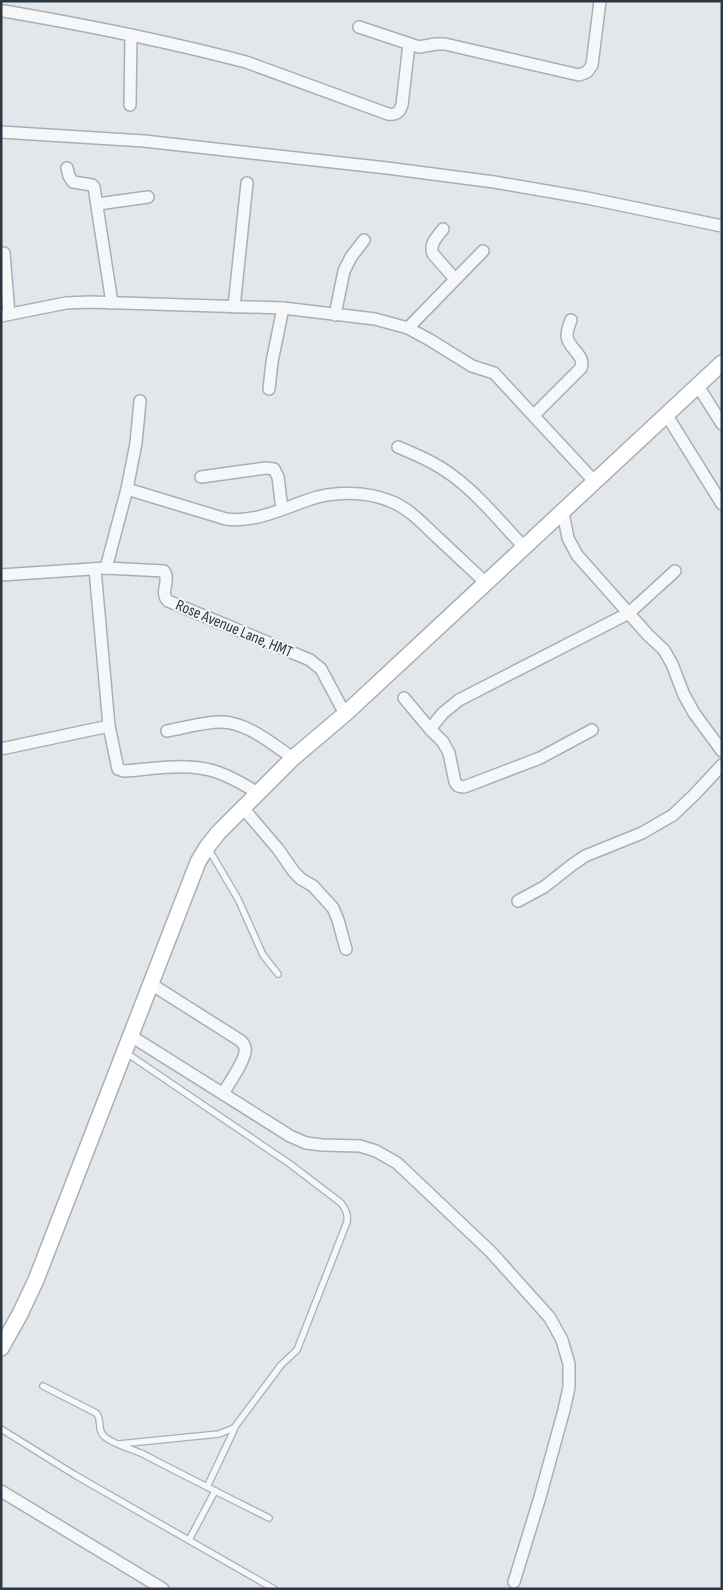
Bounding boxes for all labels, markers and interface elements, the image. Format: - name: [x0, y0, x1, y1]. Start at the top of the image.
- street label: Rose Avenue Lane, HMT: [173, 596, 296, 662]

